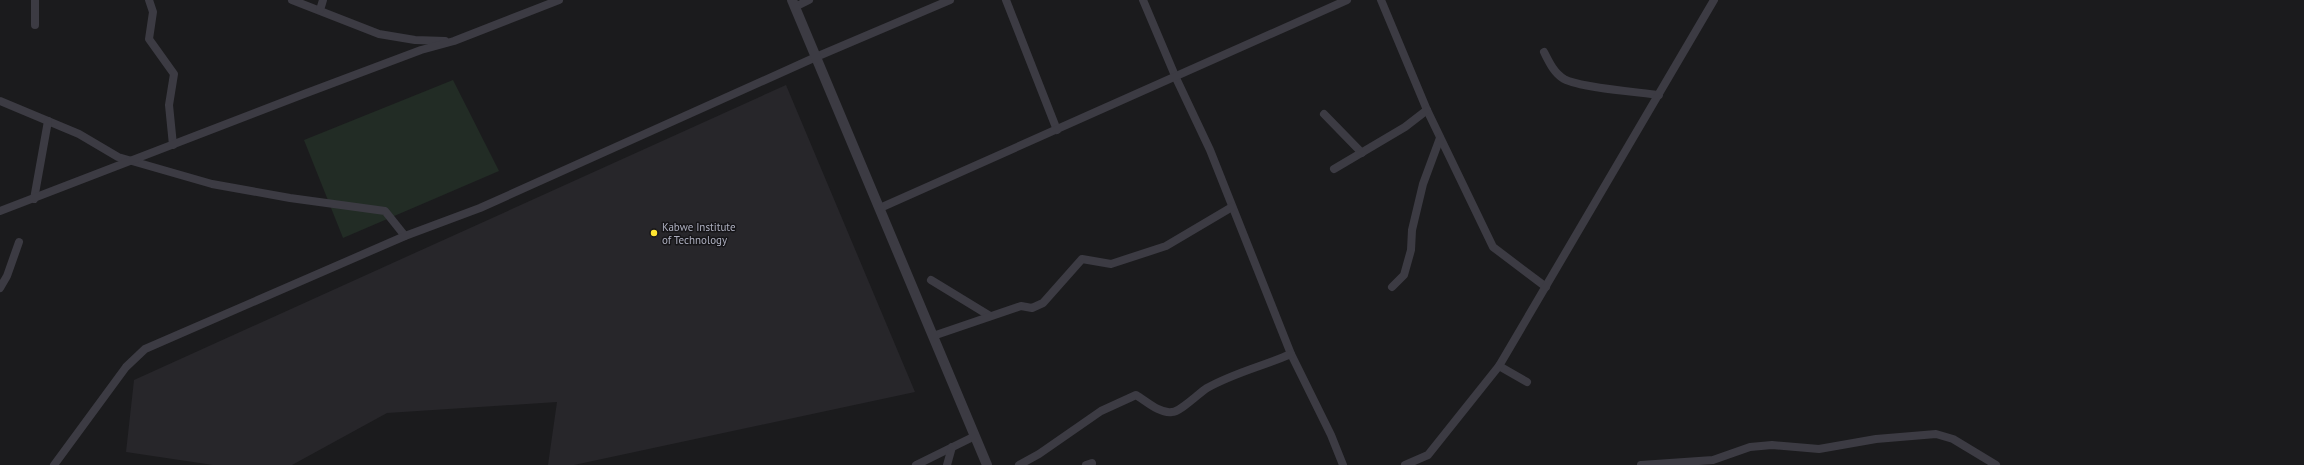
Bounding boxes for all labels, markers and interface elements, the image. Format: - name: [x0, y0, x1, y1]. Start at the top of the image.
- place label: Kabwe Institute of Technology: [662, 220, 736, 247]
- marker: Kabwe Institute of Technology: [649, 228, 659, 238]

